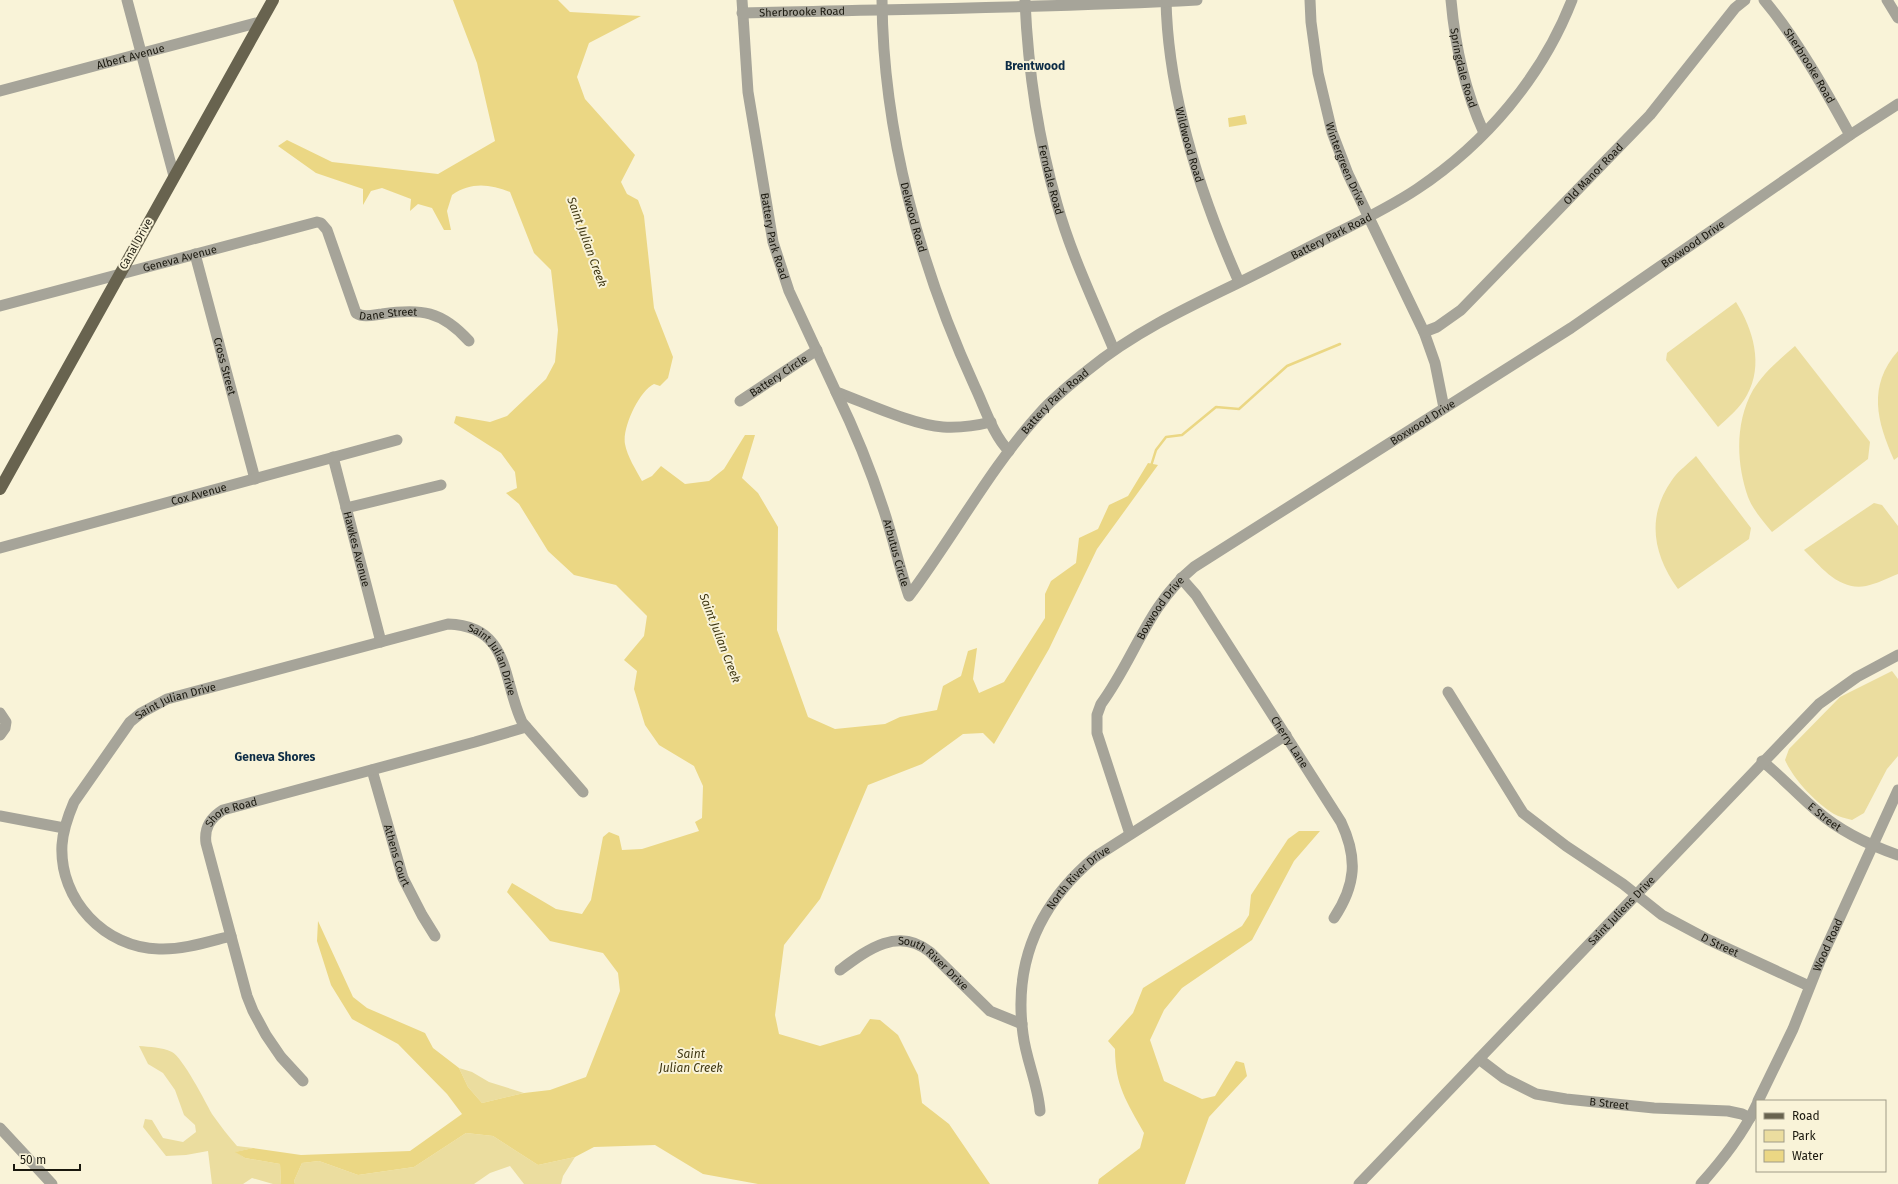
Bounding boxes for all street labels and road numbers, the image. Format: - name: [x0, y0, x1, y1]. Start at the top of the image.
- street label: Sherbrooke Road: [759, 4, 845, 19]
- street label: Sherbrooke Road: [1781, 26, 1838, 106]
- street label: Springdale Road: [1448, 27, 1480, 109]
- street label: Albert Avenue: [95, 41, 166, 72]
- street label: Wildwood Road: [1173, 106, 1206, 184]
- street label: Wintergreen Drive: [1323, 121, 1369, 208]
- street label: Old Manor Road: [1560, 140, 1626, 207]
- street label: Ferndale Road: [1036, 144, 1066, 216]
- street label: Delwood Road: [898, 181, 929, 254]
- street label: Battery Park Road: [758, 192, 791, 281]
- street label: Battery Park Road: [1289, 210, 1374, 262]
- street label: Canal Drive: [117, 216, 155, 272]
- street label: Boxwood Drive: [1659, 217, 1727, 270]
- street label: Geneva Avenue: [141, 242, 218, 274]
- street label: Dane Street: [358, 305, 418, 322]
- street label: Cross Street: [211, 336, 239, 396]
- street label: Battery Circle: [747, 352, 810, 399]
- street label: Battery Park Road: [1018, 366, 1091, 437]
- street label: Boxwood Drive: [1388, 397, 1457, 448]
- street label: Cox Avenue: [170, 480, 228, 508]
- street label: Hawkes Avenue: [341, 510, 373, 588]
- street label: Arbutus Circle: [881, 517, 912, 588]
- street label: Boxwood Drive: [1134, 573, 1187, 642]
- street label: Saint Julian Drive: [466, 621, 519, 697]
- street label: Saint Julian Drive: [132, 680, 217, 722]
- street label: Cherry Lane: [1268, 713, 1311, 770]
- street label: Shore Road: [202, 795, 258, 829]
- street label: E Street: [1805, 800, 1844, 834]
- street label: Athens Court: [381, 823, 413, 889]
- street label: North River Drive: [1043, 843, 1112, 912]
- street label: Saint Juliens Drive: [1585, 873, 1657, 948]
- street label: Wood Road: [1810, 916, 1845, 973]
- street label: D Street: [1699, 931, 1741, 959]
- street label: South River Drive: [898, 934, 971, 993]
- street label: B Street: [1589, 1095, 1630, 1112]

